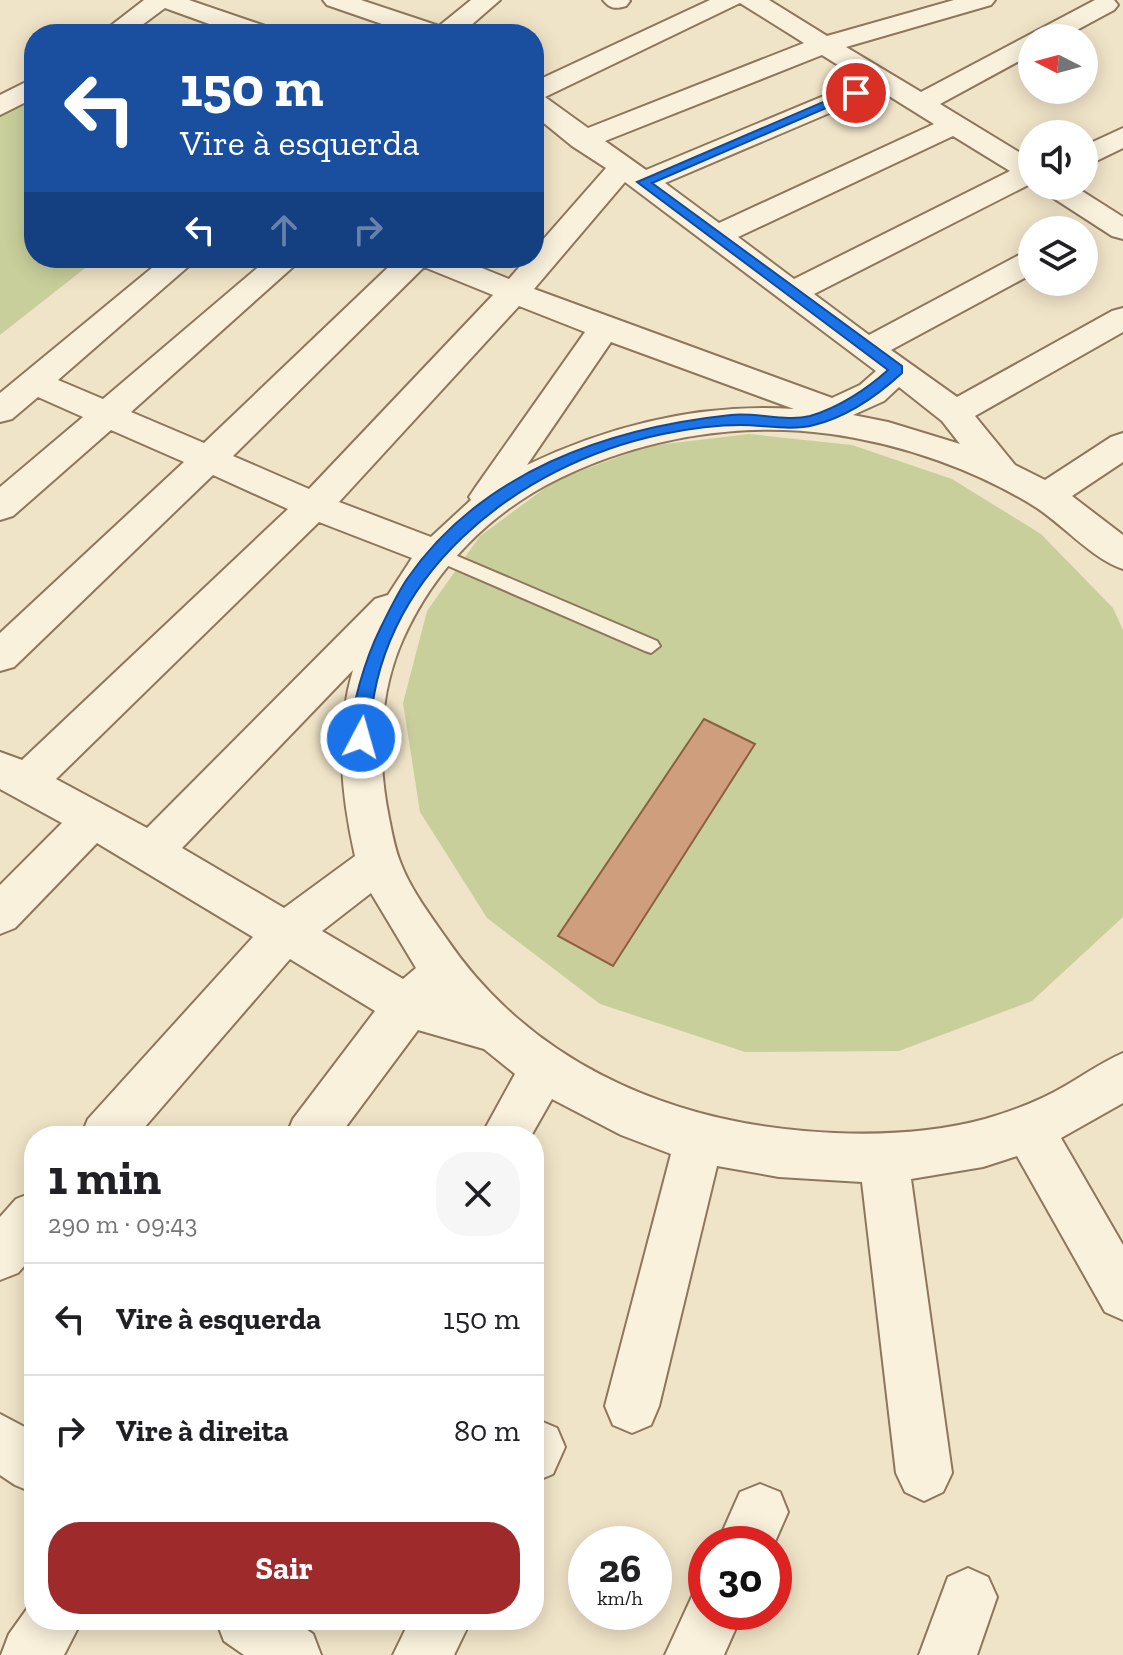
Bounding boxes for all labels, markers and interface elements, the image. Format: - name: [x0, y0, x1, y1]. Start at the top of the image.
- north arrow: [1018, 24, 1098, 104]
- map controls: [1018, 24, 1098, 296]
- text: 150 m: [180, 53, 324, 120]
- icon: left: [48, 56, 152, 160]
- pin: [822, 59, 890, 127]
- icon: arrive: [834, 71, 878, 115]
- button: sound: [1018, 120, 1098, 200]
- text: Vire à esquerda: [180, 121, 420, 164]
- icon: left: [178, 208, 222, 252]
- icon: ahead: [262, 208, 306, 252]
- icon: right: [346, 208, 390, 252]
- button: layers: [1018, 216, 1098, 296]
- position arrow: [319, 696, 403, 780]
- text: 1 min: [48, 1149, 161, 1206]
- button: close: [436, 1152, 520, 1236]
- text: 290 m · 09:43: [48, 1208, 197, 1240]
- icon: left: [48, 1297, 92, 1341]
- text: Vire à esquerda: [116, 1301, 321, 1337]
- text: 150 m: [443, 1301, 520, 1337]
- icon: right: [48, 1409, 92, 1453]
- text: Vire à direita: [116, 1413, 289, 1449]
- text: 80 m: [454, 1413, 520, 1449]
- button: Sair: [48, 1522, 520, 1614]
- speed limit sign: 30: [688, 1526, 792, 1630]
- text: 26: [599, 1544, 641, 1592]
- text: km/h: [597, 1586, 643, 1610]

